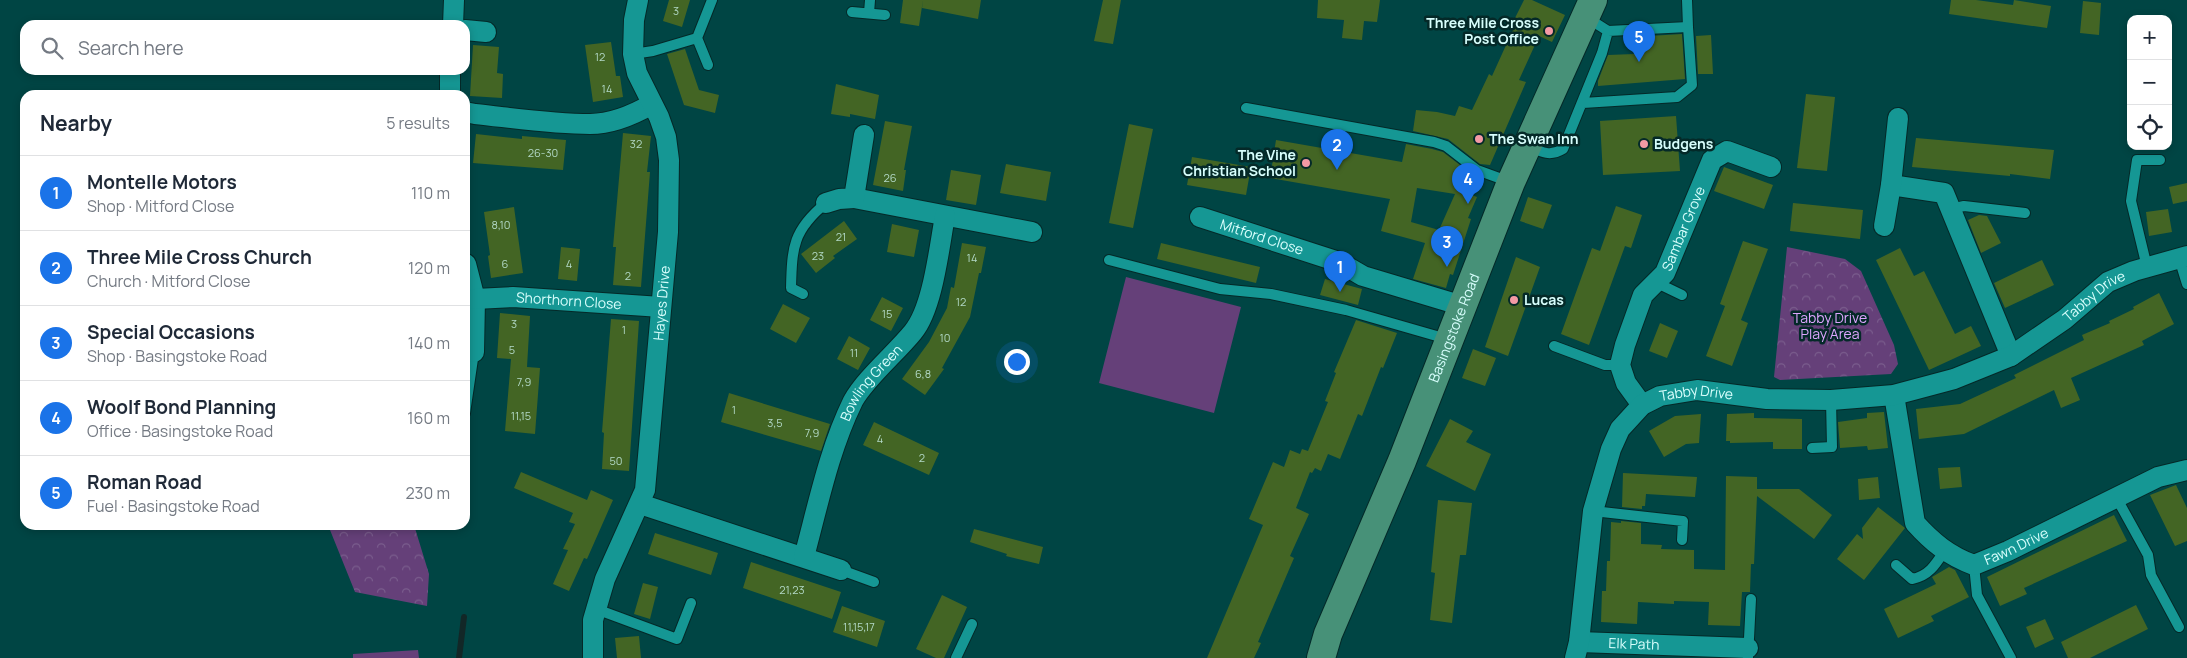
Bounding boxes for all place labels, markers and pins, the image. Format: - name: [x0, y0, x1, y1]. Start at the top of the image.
- place label: Three Mile Cross Post Office: [1426, 13, 1539, 48]
- pin: 5: [1623, 21, 1655, 62]
- marker: Three Mile Cross Post Office: [1543, 25, 1555, 37]
- pin: 2: [1321, 129, 1353, 170]
- place label: The Swan Inn: [1489, 129, 1579, 148]
- marker: The Swan Inn: [1473, 133, 1485, 145]
- place label: Budgens: [1654, 134, 1714, 153]
- marker: Budgens: [1638, 138, 1650, 150]
- place label: The Vine Christian School: [1183, 145, 1296, 180]
- marker: The Vine Christian School: [1300, 157, 1312, 169]
- pin: 4: [1452, 163, 1484, 204]
- pin: 3: [1431, 226, 1463, 267]
- pin: 1: [1324, 251, 1356, 292]
- place label: Lucas: [1524, 290, 1564, 309]
- marker: Lucas: [1508, 294, 1520, 306]

